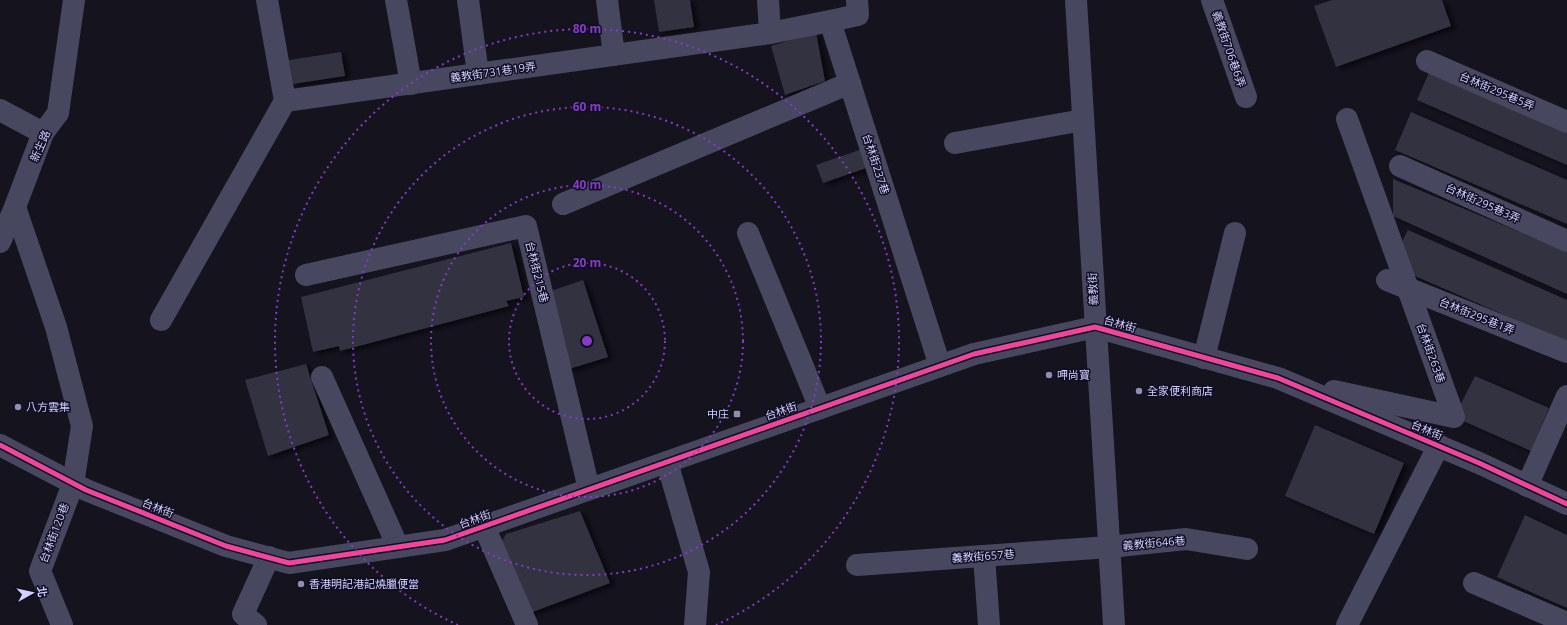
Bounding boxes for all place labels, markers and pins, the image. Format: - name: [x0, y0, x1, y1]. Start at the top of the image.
- centre of rings: [580, 334, 594, 348]
- place label: 呷尚寶: [1057, 367, 1090, 382]
- marker: 呷尚寶: [1044, 370, 1054, 380]
- place label: 全家便利商店: [1147, 383, 1213, 398]
- marker: 全家便利商店: [1134, 386, 1144, 396]
- place label: 八方雲集: [26, 399, 70, 414]
- marker: 八方雲集: [13, 402, 23, 412]
- place label: 中庄: [707, 406, 729, 421]
- marker: 中庄: [732, 409, 742, 419]
- place label: 香港明記港記燒臘便當: [309, 576, 419, 591]
- marker: 香港明記港記燒臘便當: [296, 579, 306, 589]

